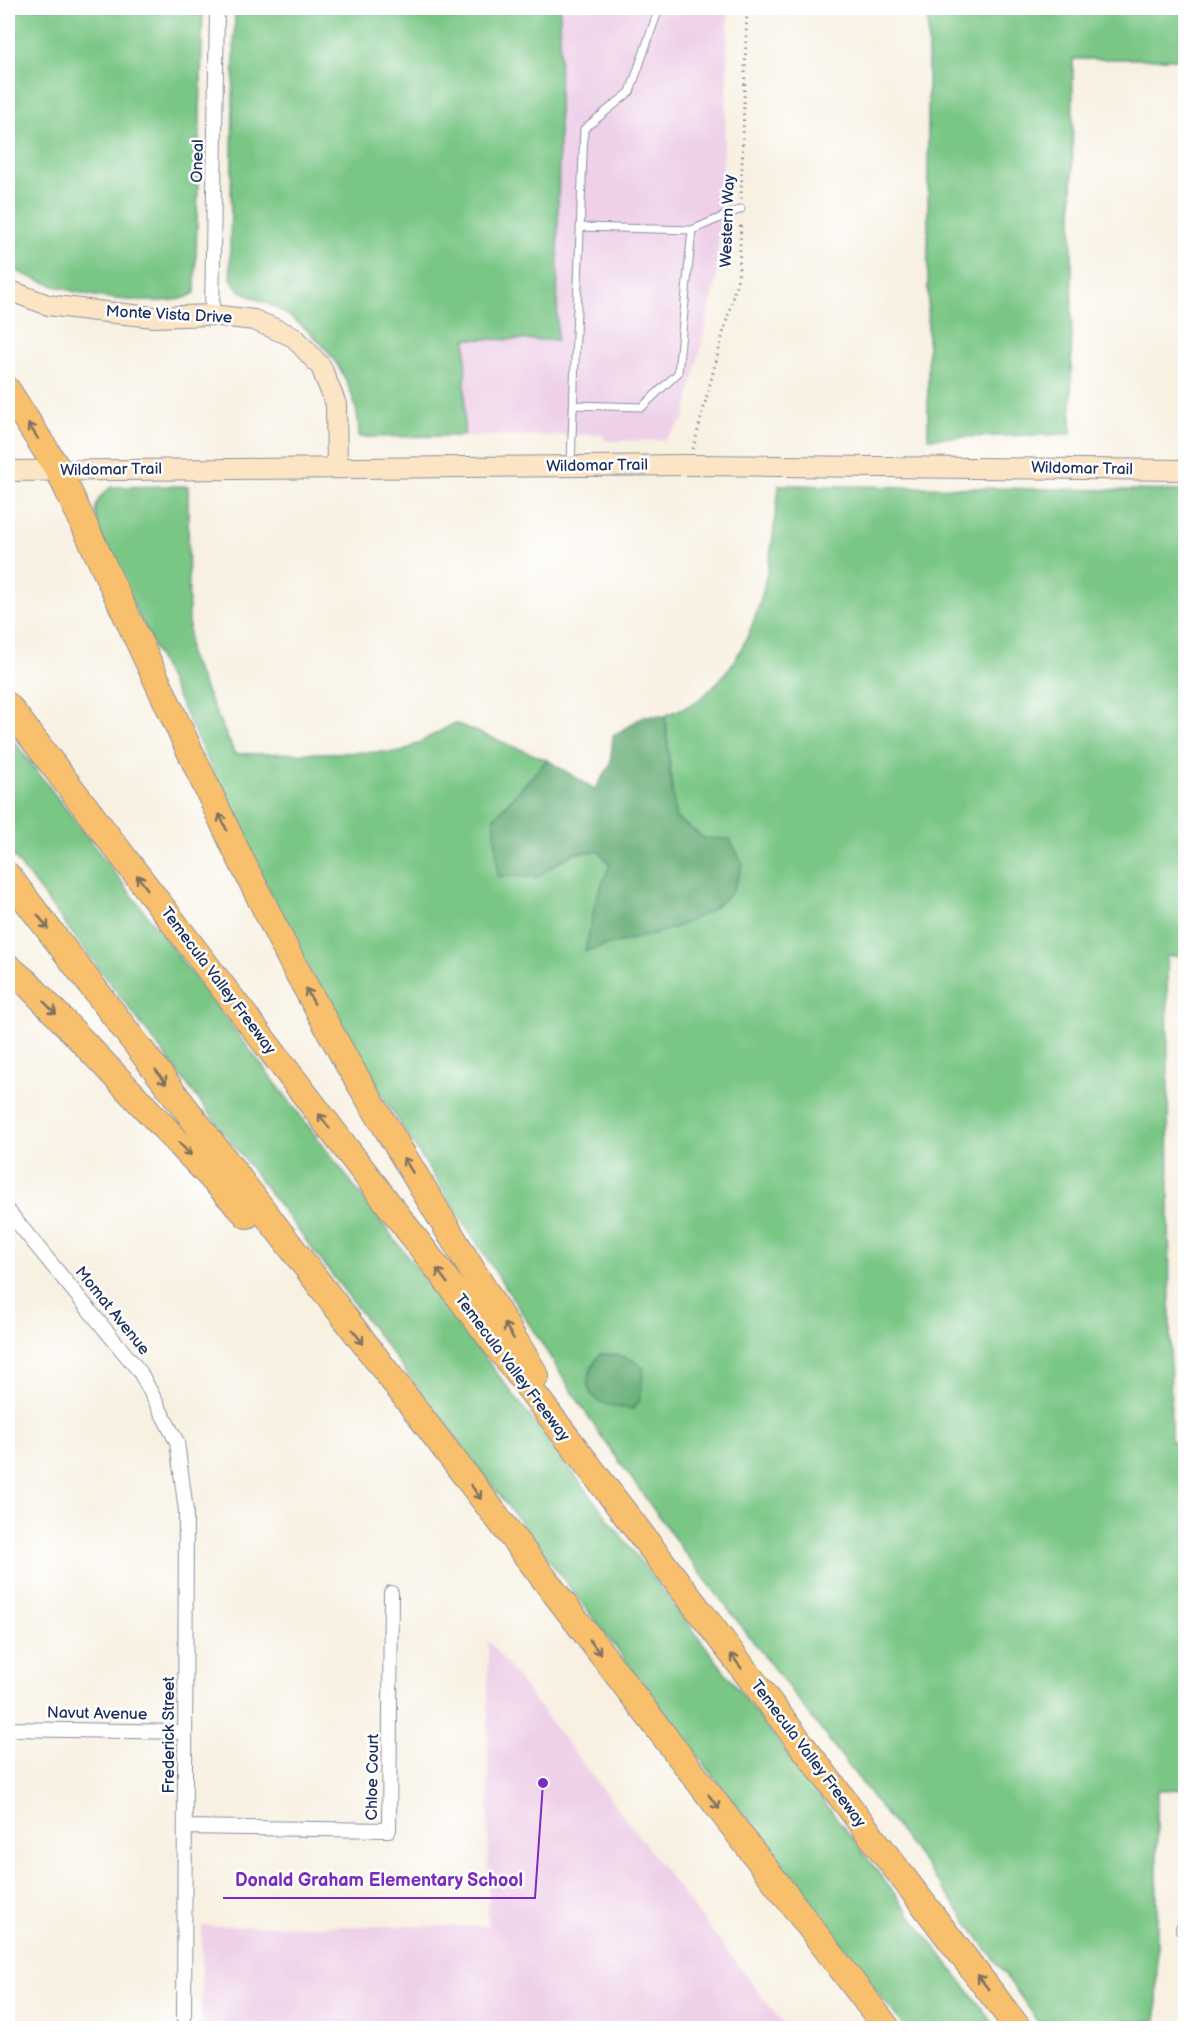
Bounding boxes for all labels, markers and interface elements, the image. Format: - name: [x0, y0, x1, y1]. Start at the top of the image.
- street label: Oneal: [188, 139, 208, 183]
- street label: Western Way: [717, 173, 739, 268]
- street label: Monte Vista Drive: [105, 302, 233, 328]
- one-way arrow: [27, 423, 39, 440]
- street label: Wildomar Trail: [546, 456, 648, 476]
- street label: Wildomar Trail: [1031, 459, 1133, 479]
- street label: Wildomar Trail: [60, 460, 162, 480]
- one-way arrow: [216, 813, 228, 831]
- one-way arrow: [136, 874, 149, 890]
- street label: Temecula Valley Freeway: [156, 904, 280, 1059]
- one-way arrow: [37, 914, 49, 930]
- one-way arrow: [304, 988, 316, 1005]
- one-way arrow: [43, 1000, 57, 1015]
- one-way arrow: [155, 1069, 167, 1085]
- one-way arrow: [318, 1113, 330, 1129]
- one-way arrow: [177, 1141, 192, 1156]
- one-way arrow: [402, 1157, 414, 1174]
- street label: Momat Avenue: [71, 1263, 154, 1359]
- one-way arrow: [436, 1268, 448, 1284]
- street label: Temecula Valley Freeway: [450, 1291, 574, 1446]
- one-way arrow: [503, 1323, 515, 1340]
- one-way arrow: [352, 1329, 364, 1345]
- one-way arrow: [470, 1484, 483, 1500]
- one-way arrow: [588, 1639, 601, 1655]
- one-way arrow: [730, 1653, 743, 1669]
- street label: Frederick Street: [160, 1676, 179, 1793]
- street label: Temecula Valley Freeway: [746, 1677, 870, 1832]
- street label: Navut Avenue: [47, 1704, 148, 1724]
- street label: Chloe Court: [363, 1733, 383, 1820]
- one-way arrow: [707, 1794, 720, 1810]
- callout: Donald Graham Elementary School: [223, 1862, 535, 1898]
- text: Donald Graham Elementary School: [235, 1870, 523, 1891]
- one-way arrow: [976, 1974, 989, 1990]

